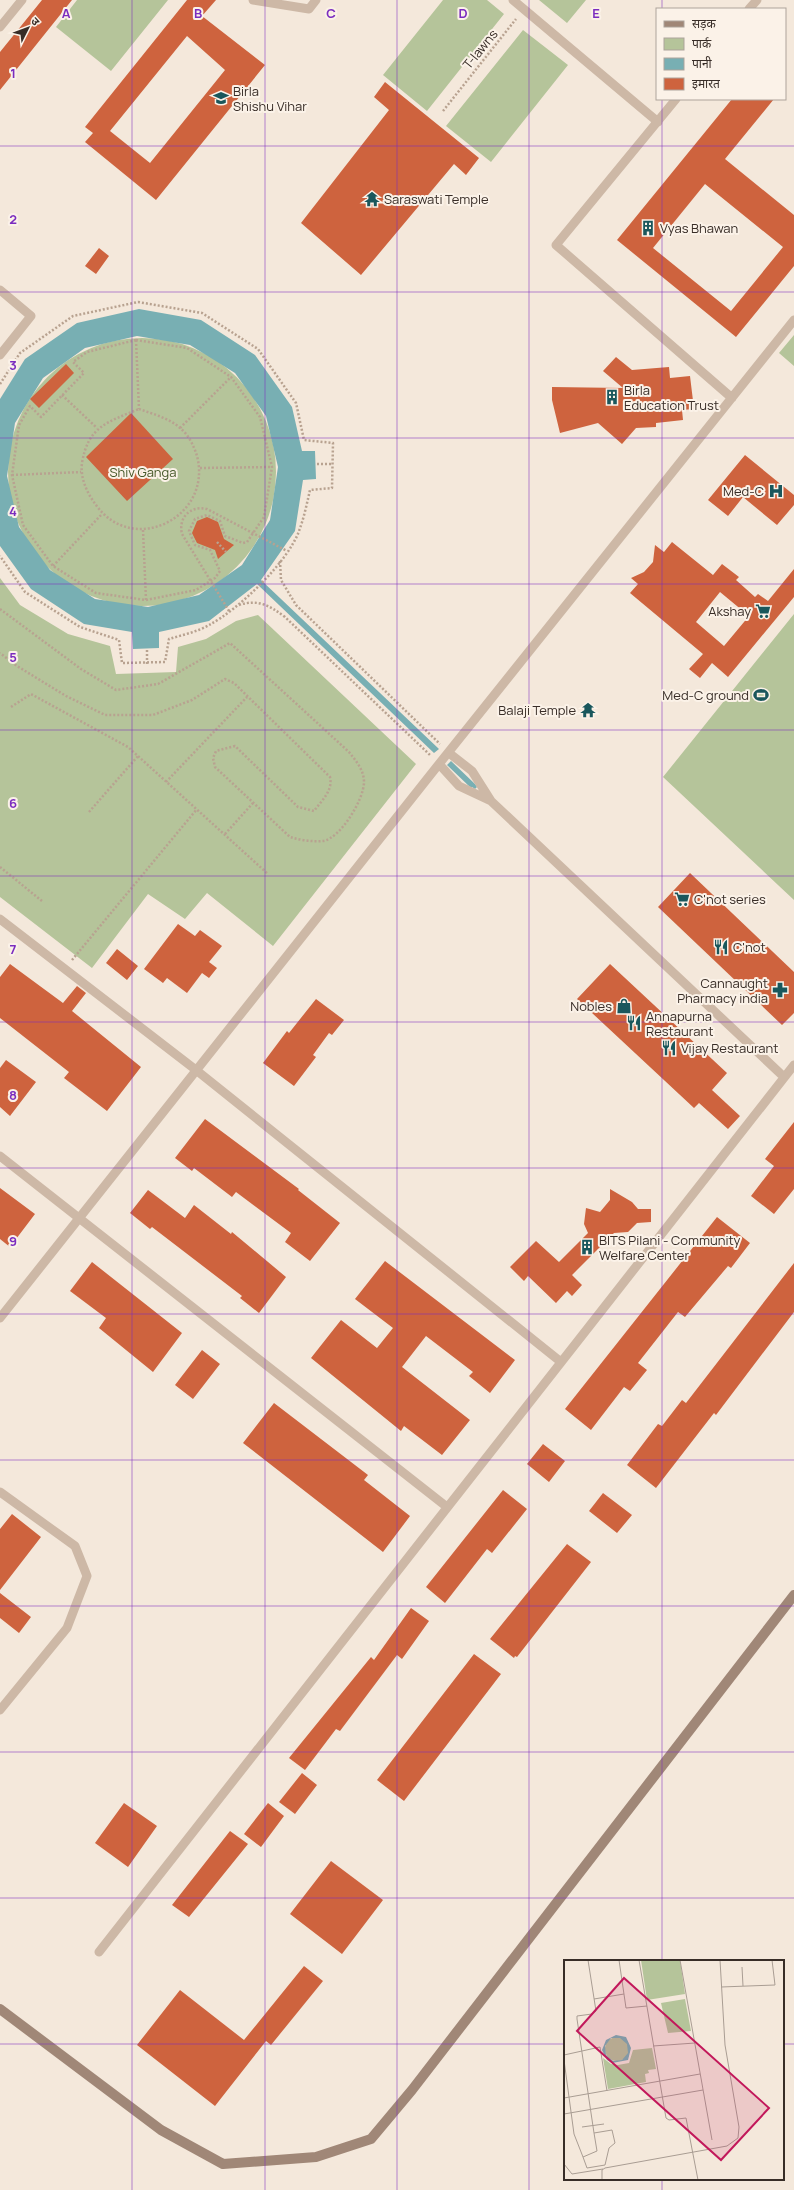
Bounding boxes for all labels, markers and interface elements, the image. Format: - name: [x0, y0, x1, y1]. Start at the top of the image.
- text: A: [62, 4, 71, 22]
- text: B: [194, 4, 202, 22]
- text: C: [326, 4, 336, 22]
- text: D: [458, 4, 468, 22]
- text: E: [592, 4, 600, 22]
- north arrow: [8, 8, 48, 48]
- legend: [656, 8, 786, 100]
- text: उ: [28, 14, 44, 29]
- text: सड़क: [692, 15, 717, 32]
- street label: T-lawns: [458, 25, 502, 73]
- text: पार्क: [692, 35, 712, 52]
- text: पानी: [692, 55, 713, 72]
- text: 1: [10, 64, 16, 82]
- text: इमारत: [692, 75, 721, 92]
- place label: Birla Shishu Vihar: [233, 82, 307, 115]
- school or university icon: Birla Shishu Vihar: [212, 89, 230, 107]
- temple icon: Saraswati Temple: [363, 190, 381, 208]
- place label: Saraswati Temple: [384, 190, 489, 208]
- text: 2: [9, 210, 17, 228]
- building icon: Vyas Bhawan: [639, 219, 657, 237]
- place label: Vyas Bhawan: [660, 219, 738, 237]
- text: 3: [9, 356, 17, 374]
- place label: Birla Education Trust: [624, 381, 719, 414]
- building icon: Birla Education Trust: [603, 388, 621, 406]
- park label: Shiv Ganga: [109, 463, 177, 481]
- place label: Med-C: [723, 482, 764, 500]
- hospital icon: Med-C: [767, 482, 785, 500]
- text: 4: [9, 502, 17, 520]
- place label: Akshay: [708, 602, 751, 620]
- supermarket icon: Akshay: [754, 602, 772, 620]
- text: 5: [9, 648, 17, 666]
- place label: Med-C ground: [662, 686, 749, 704]
- sports icon: Med-C ground: [752, 686, 770, 704]
- place label: Balaji Temple: [498, 701, 576, 719]
- temple icon: Balaji Temple: [579, 701, 597, 719]
- text: 6: [9, 794, 17, 812]
- supermarket icon: C'not series: [673, 890, 691, 908]
- place label: C'not series: [694, 890, 766, 908]
- restaurant icon: C'not: [712, 938, 730, 956]
- place label: C'not: [733, 938, 766, 956]
- text: 7: [10, 940, 17, 958]
- place label: Cannaught Pharmacy india: [677, 974, 768, 1007]
- pharmacy icon: Cannaught Pharmacy india: [771, 981, 789, 999]
- place label: Nobles: [570, 997, 612, 1015]
- shop icon: Nobles: [615, 997, 633, 1015]
- place label: Annapurna Restaurant: [646, 1007, 713, 1040]
- restaurant icon: Annapurna Restaurant: [625, 1014, 643, 1032]
- restaurant icon: Vijay Restaurant: [660, 1039, 678, 1057]
- place label: Vijay Restaurant: [681, 1039, 779, 1057]
- text: 8: [9, 1086, 17, 1104]
- place label: BITS Pilani - Community Welfare Center: [599, 1231, 740, 1264]
- text: 9: [9, 1232, 17, 1250]
- building icon: BITS Pilani - Community Welfare Center: [578, 1238, 596, 1256]
- inset map: [564, 1960, 784, 2180]

